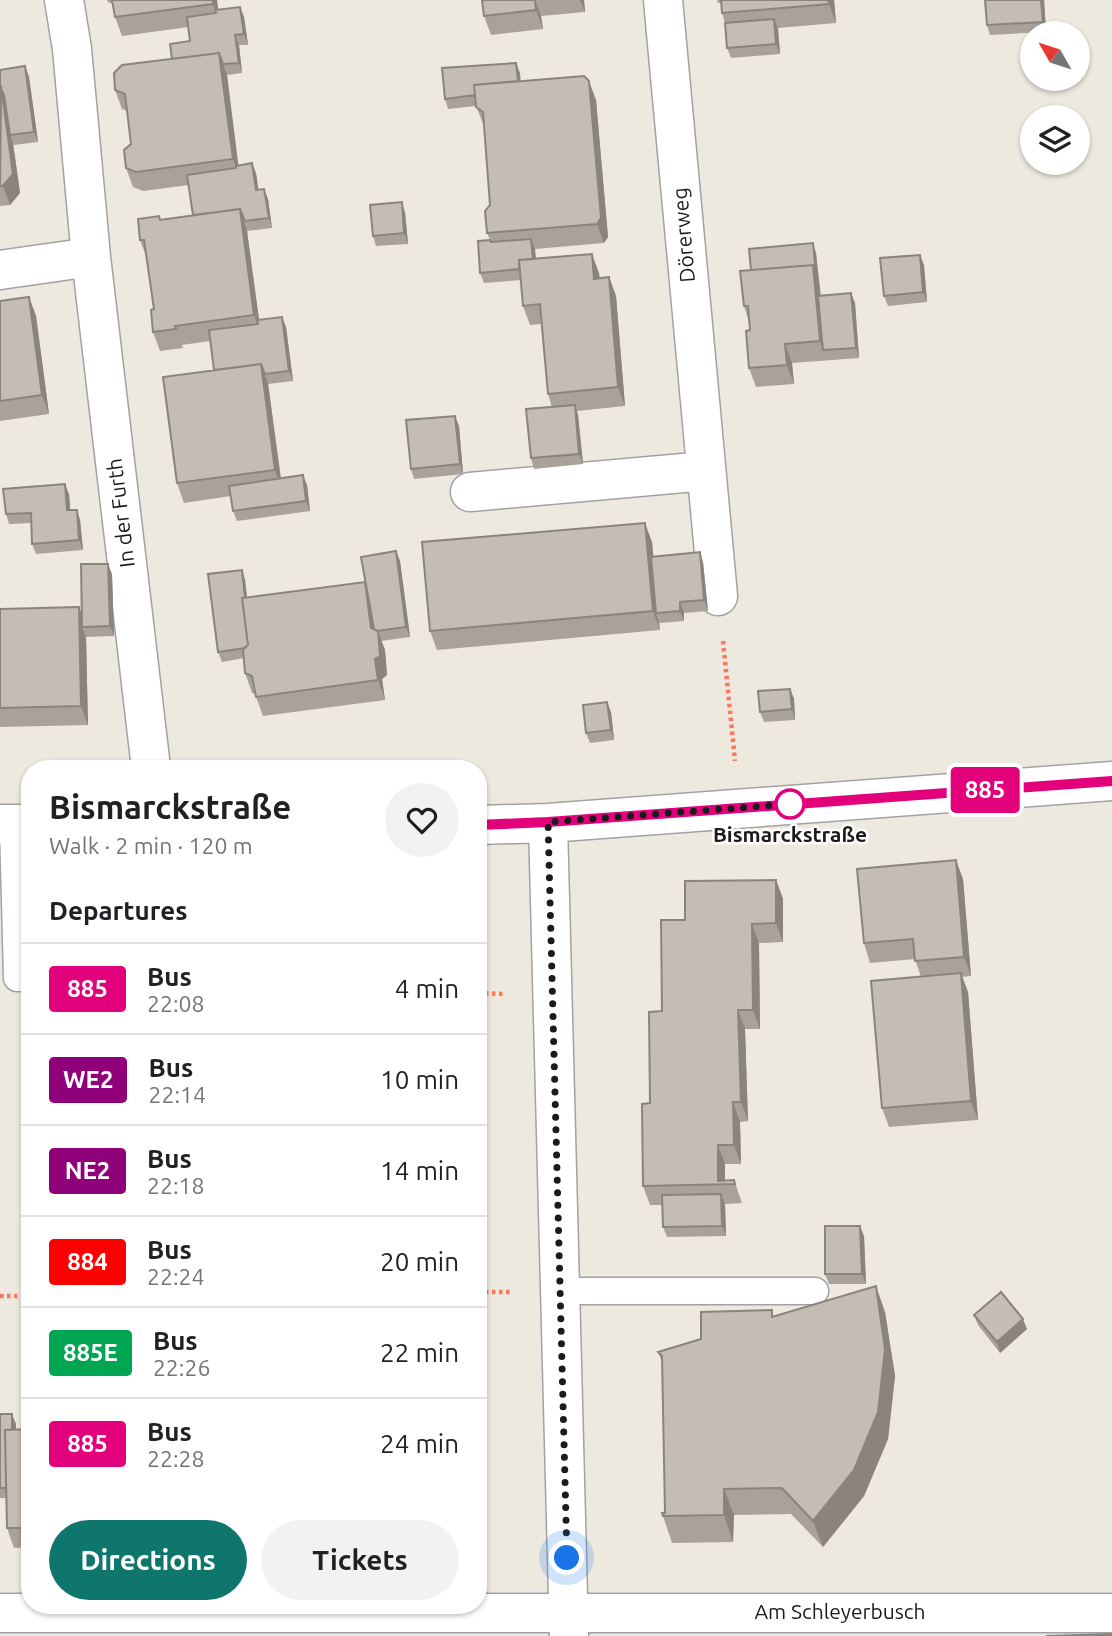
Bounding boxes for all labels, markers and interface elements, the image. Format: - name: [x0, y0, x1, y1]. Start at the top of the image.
- north arrow: [1020, 21, 1090, 91]
- map controls: [1020, 21, 1090, 175]
- button: layers: [1020, 105, 1090, 175]
- street label: Dörerweg: [667, 187, 699, 283]
- street label: In der Furth: [101, 457, 139, 569]
- line badge: 885: [945, 767, 1025, 813]
- text: 885: [965, 776, 1005, 803]
- button: heart: [385, 783, 459, 857]
- text: Bismarckstraße: [49, 788, 291, 825]
- marker: Bismarckstraße: [775, 789, 805, 819]
- place label: Bismarckstraße: [713, 822, 867, 846]
- text: Walk · 2 min · 120 m: [49, 833, 253, 858]
- text: Departures: [49, 896, 187, 925]
- text: Bus: [147, 962, 192, 991]
- text: 4 min: [395, 974, 459, 1003]
- text: 885: [67, 975, 108, 1002]
- text: 22:08: [147, 991, 205, 1016]
- text: Bus: [148, 1053, 193, 1082]
- text: 10 min: [380, 1065, 459, 1094]
- text: WE2: [63, 1066, 113, 1093]
- text: 22:14: [148, 1082, 206, 1107]
- text: Bus: [147, 1144, 192, 1173]
- text: 14 min: [380, 1156, 459, 1185]
- text: NE2: [65, 1157, 110, 1184]
- text: 22:18: [147, 1173, 205, 1198]
- text: Bus: [147, 1235, 192, 1264]
- text: 20 min: [380, 1247, 459, 1276]
- text: 884: [67, 1248, 108, 1275]
- text: 22:24: [147, 1264, 205, 1289]
- text: Bus: [153, 1326, 198, 1355]
- text: 22 min: [380, 1338, 459, 1367]
- text: 885E: [63, 1339, 118, 1366]
- text: 22:26: [153, 1355, 210, 1380]
- text: Bus: [147, 1417, 192, 1446]
- text: 24 min: [380, 1429, 459, 1458]
- text: 885: [67, 1430, 108, 1457]
- text: 22:28: [147, 1446, 205, 1471]
- button: Directions: [49, 1520, 247, 1600]
- button: Tickets: [261, 1520, 459, 1600]
- your location: [549, 1540, 584, 1575]
- street label: Am Schleyerbusch: [754, 1599, 926, 1623]

